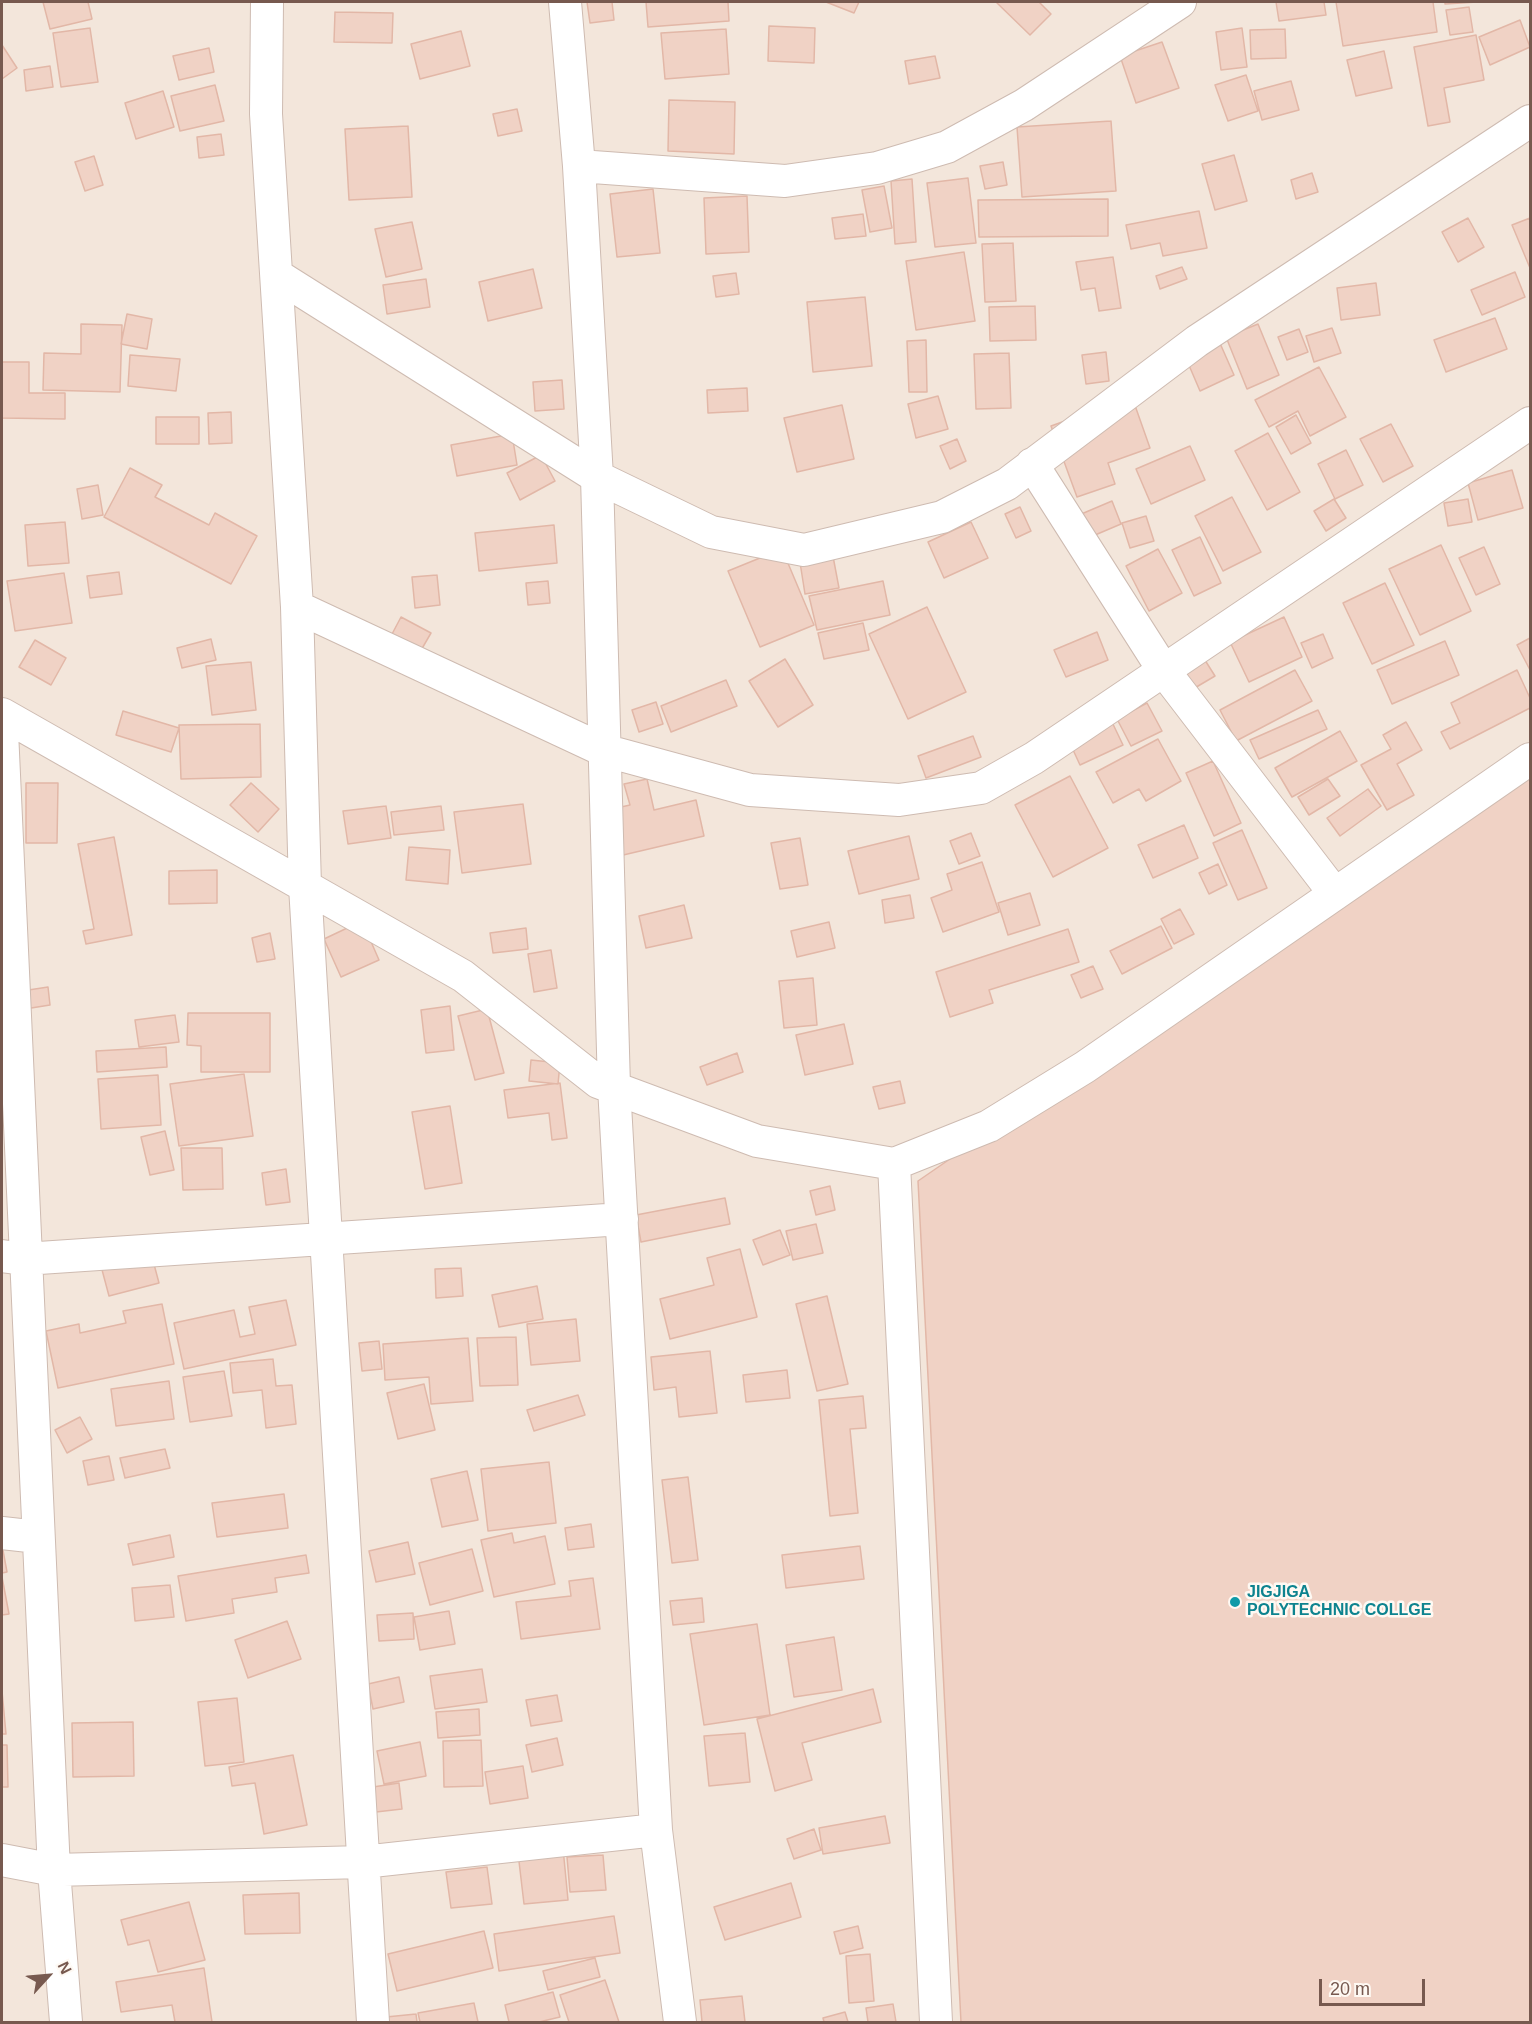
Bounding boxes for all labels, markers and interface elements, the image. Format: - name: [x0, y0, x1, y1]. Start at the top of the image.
- place label: JIGJIGA POLYTECHNIC COLLGE: [1247, 1583, 1431, 1621]
- marker: JIGJIGA POLYTECHNIC COLLGE: [1228, 1595, 1242, 1609]
- north arrow: [18, 1946, 78, 2006]
- text: N: [54, 1959, 75, 1977]
- scale bar: [1322, 1967, 1428, 2005]
- text: 20 m: [1330, 1979, 1370, 1999]

